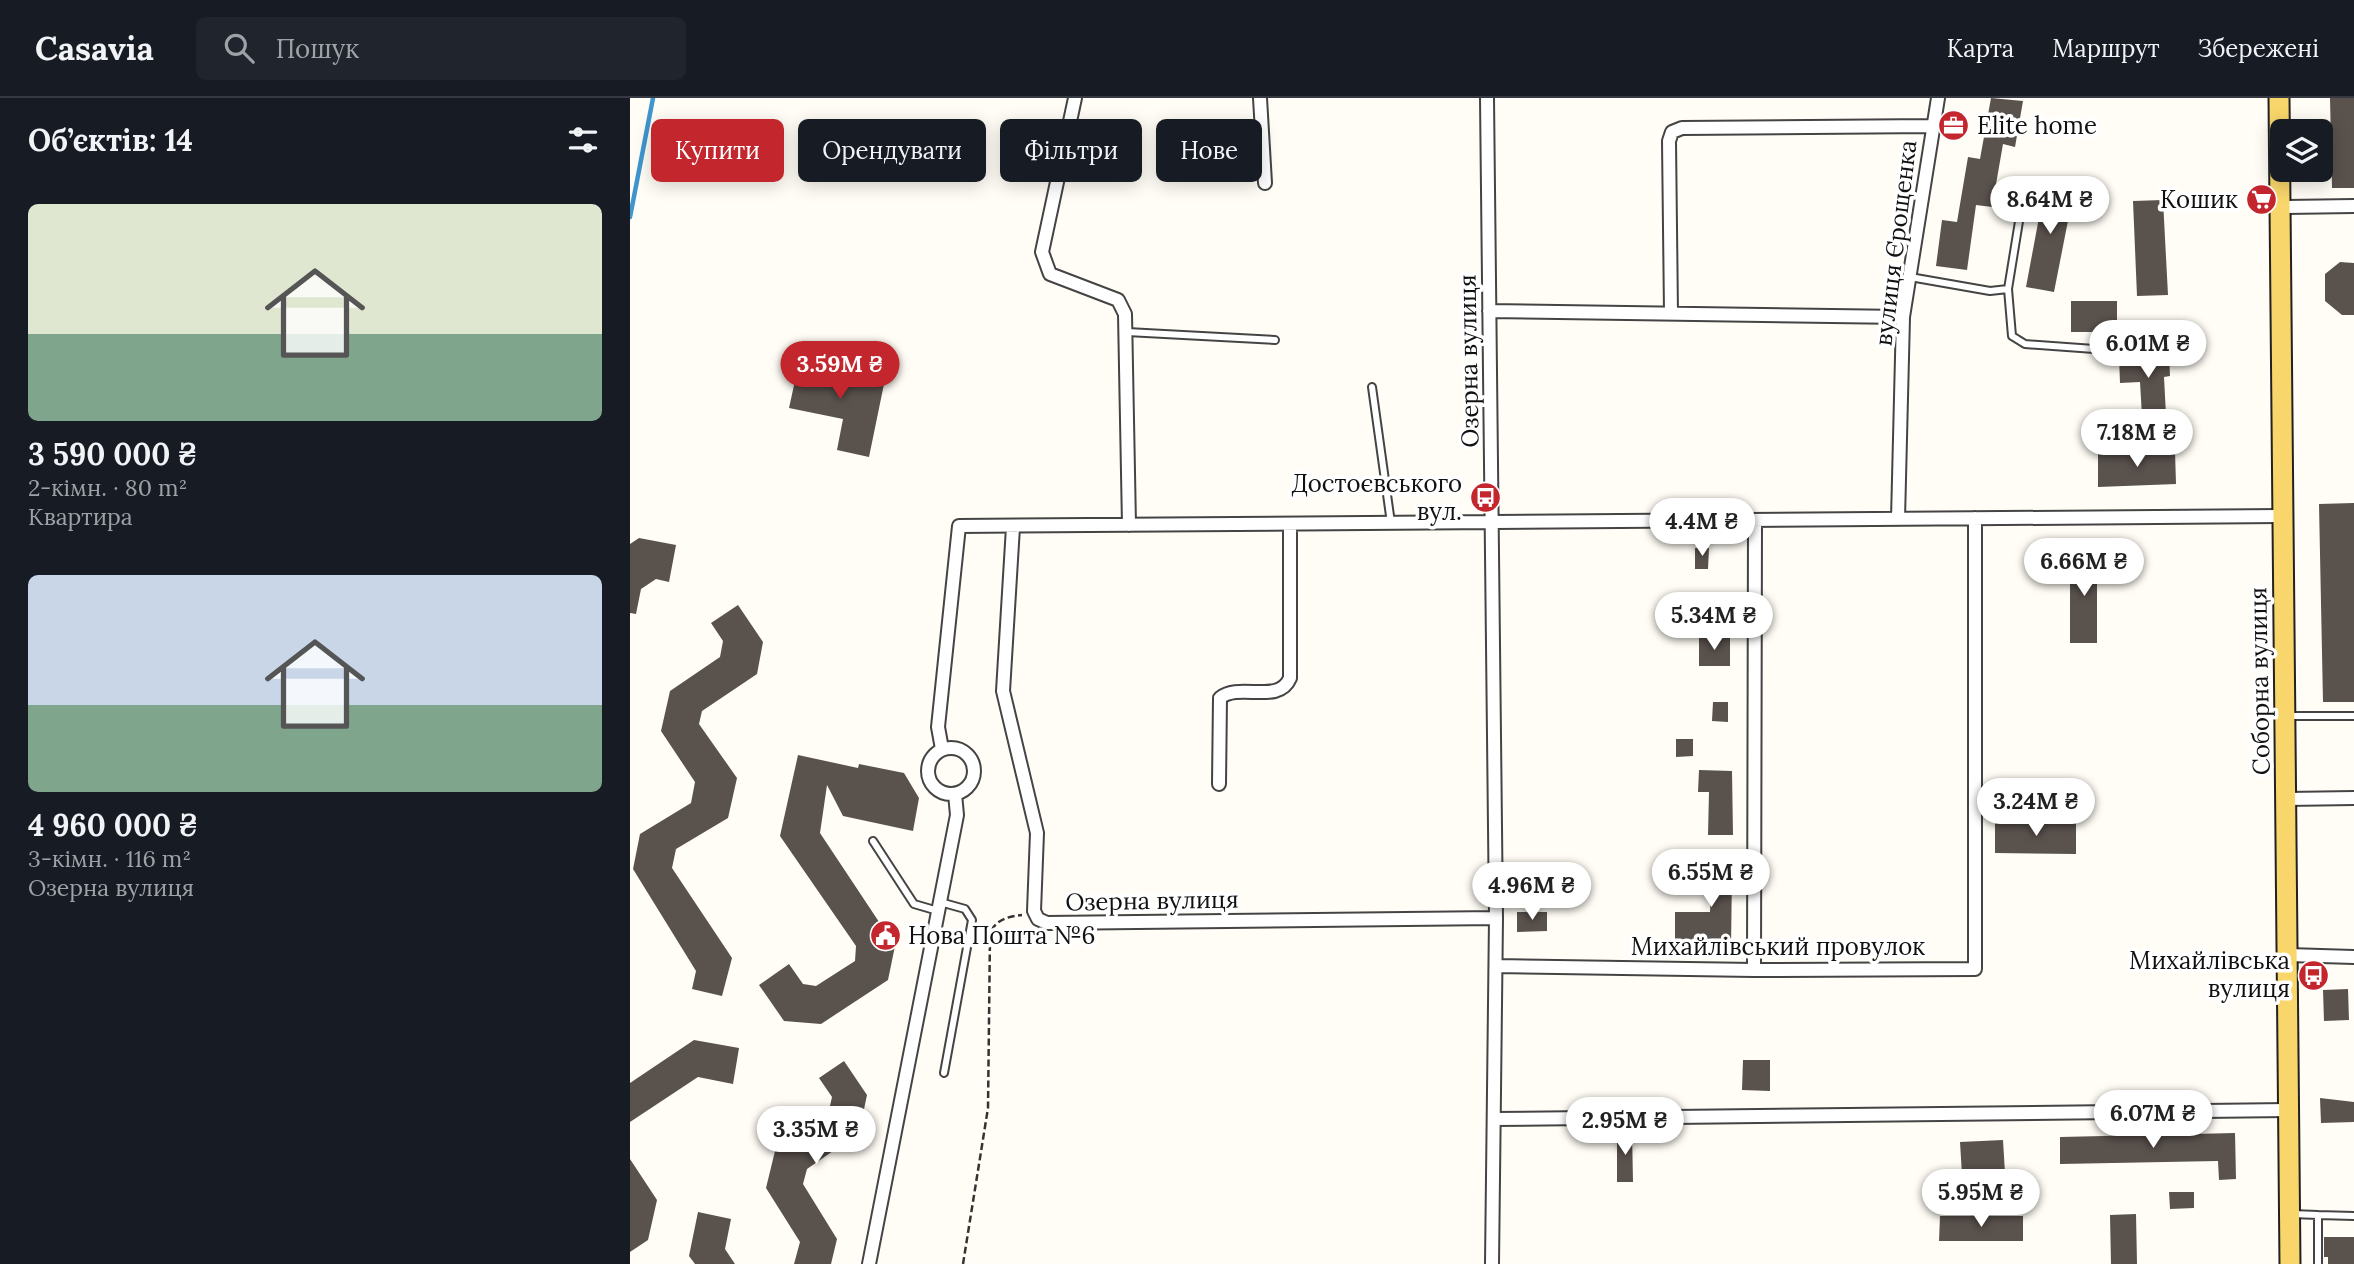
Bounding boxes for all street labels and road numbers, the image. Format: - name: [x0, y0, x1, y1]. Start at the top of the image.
- street label: вулиця Єрощенка: [1868, 138, 1924, 348]
- street label: Озерна вулиця: [1451, 274, 1486, 448]
- street label: Соборна вулиця: [2242, 587, 2277, 775]
- street label: Озерна вулиця: [1065, 883, 1239, 918]
- street label: Михайлівський провулок: [1631, 931, 1925, 962]

